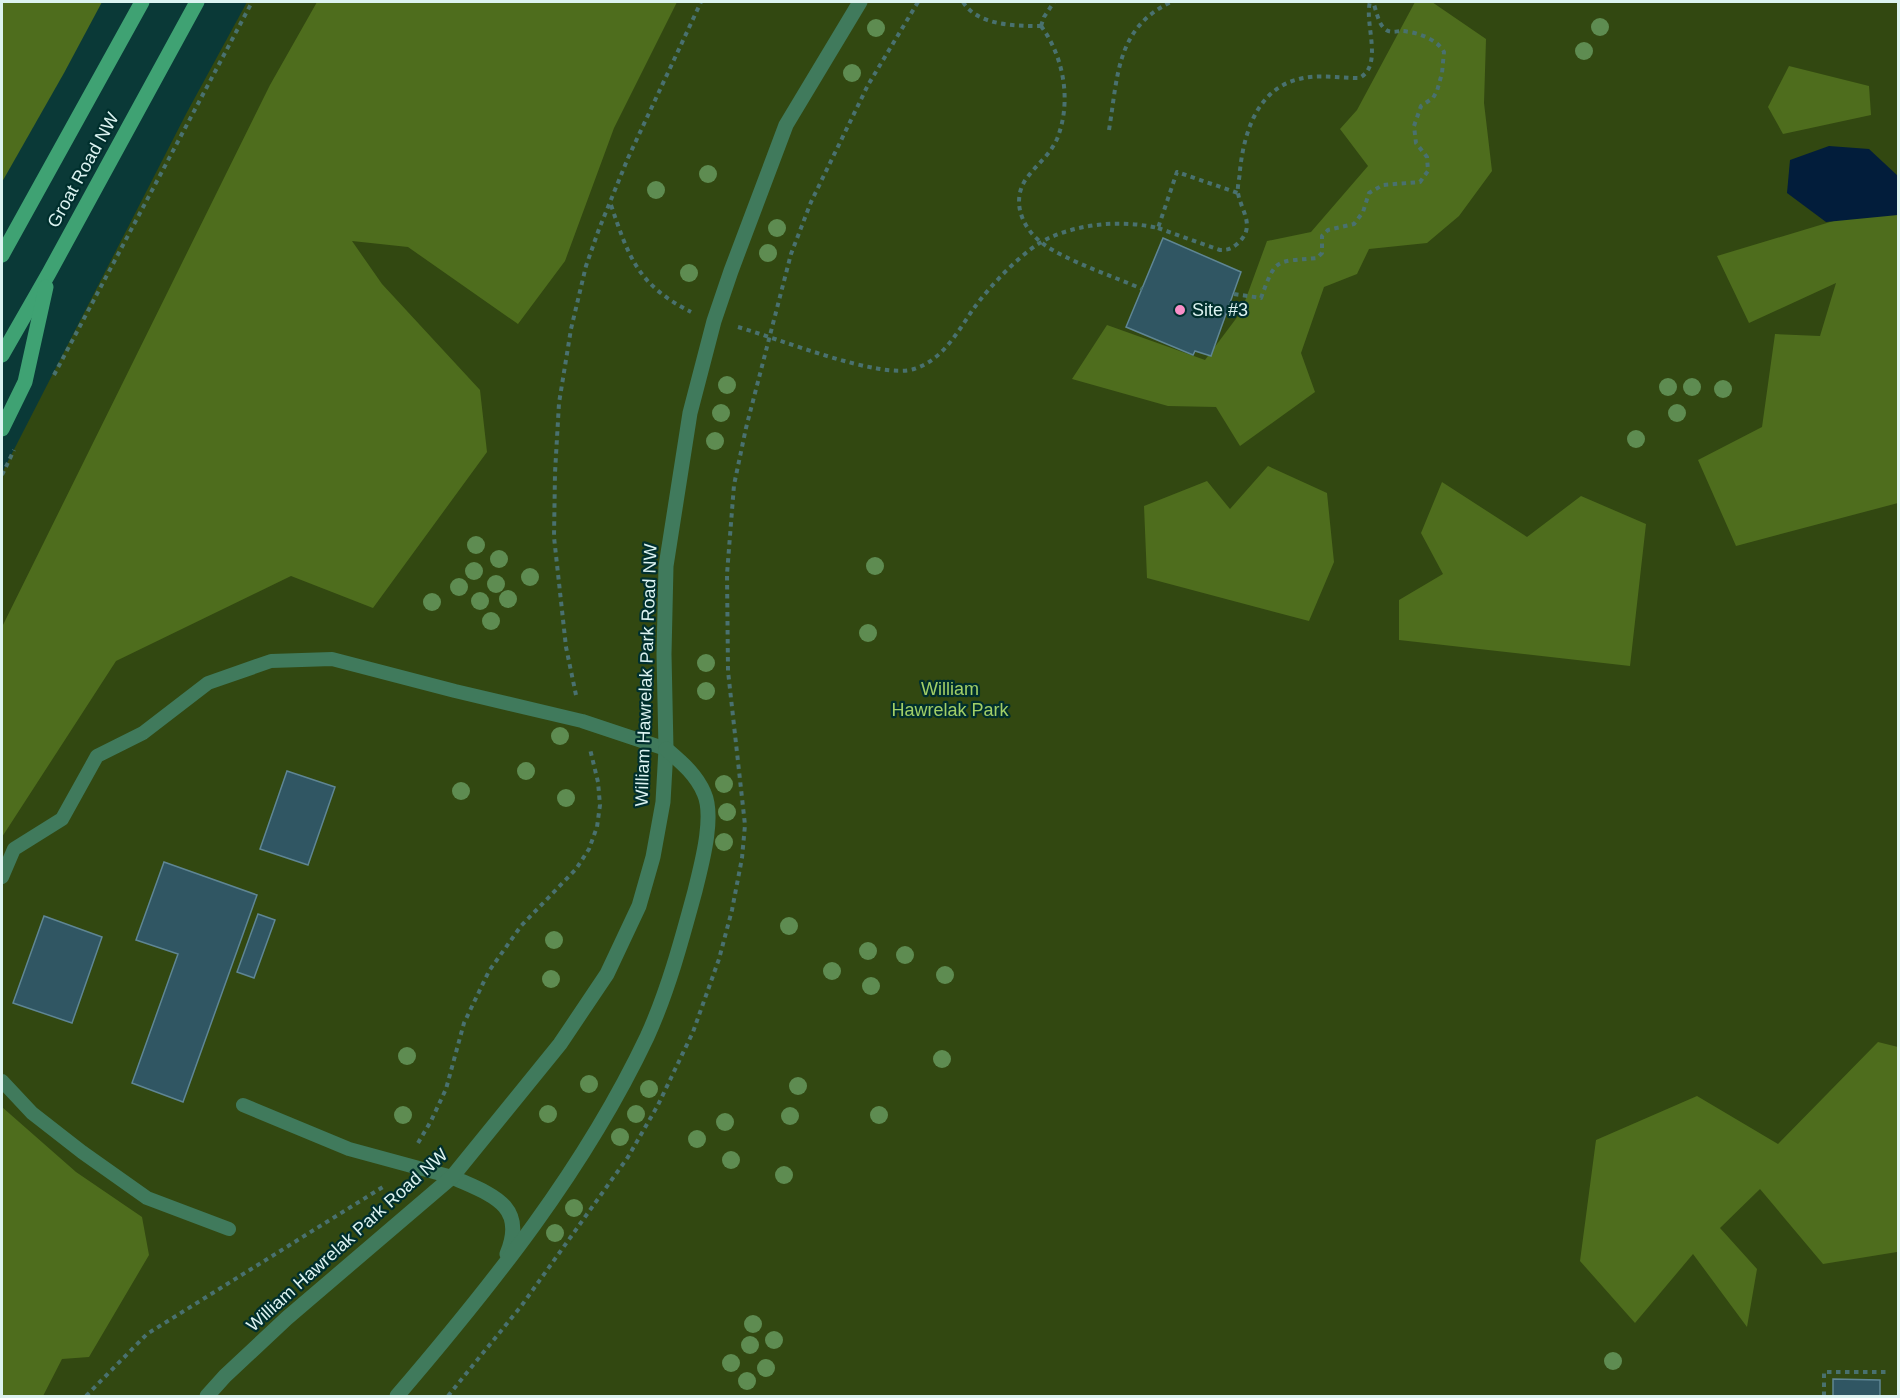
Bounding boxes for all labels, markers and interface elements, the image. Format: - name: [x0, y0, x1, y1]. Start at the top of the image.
- street label: Groat Road NW: [43, 109, 123, 231]
- place label: Site #3: [1192, 300, 1248, 320]
- marker: Site #3: [1173, 303, 1187, 317]
- street label: William Hawrelak Park Road NW: [631, 543, 661, 807]
- park label: William Hawrelak Park: [891, 679, 1010, 720]
- street label: William Hawrelak Park Road NW: [243, 1145, 451, 1335]

